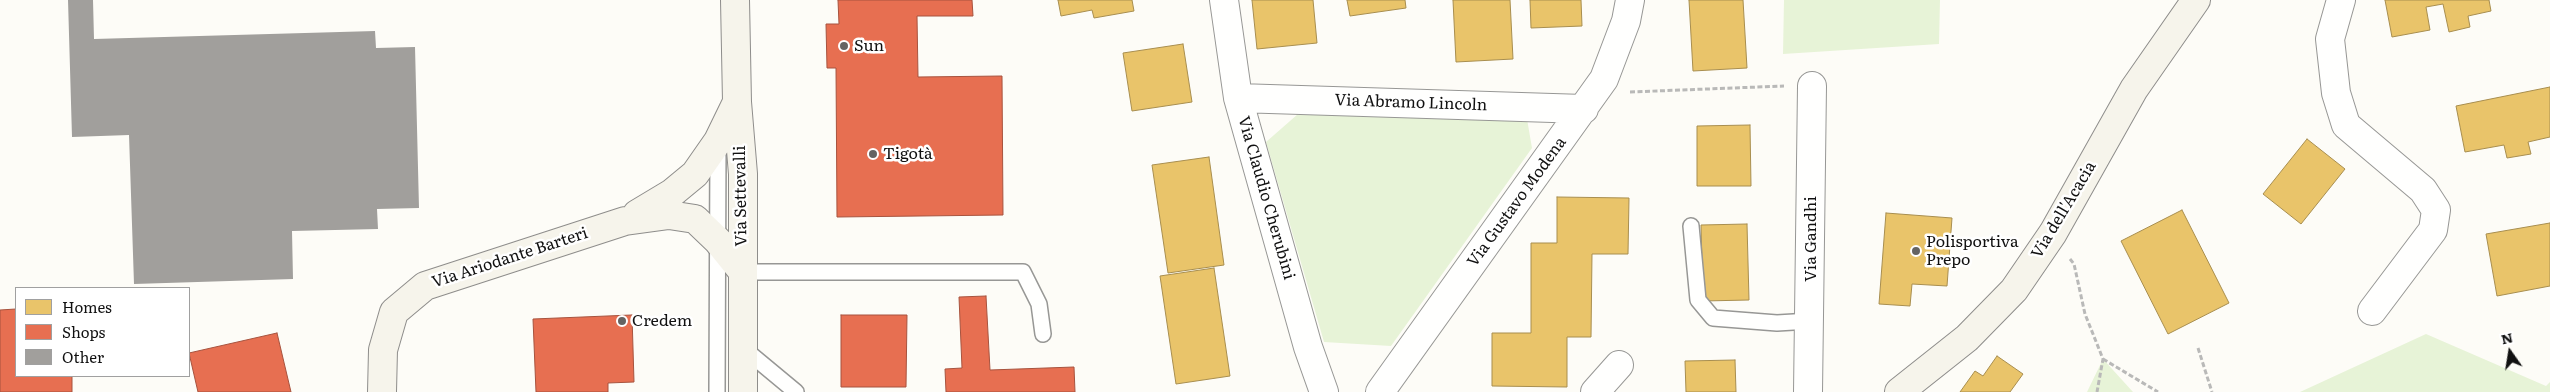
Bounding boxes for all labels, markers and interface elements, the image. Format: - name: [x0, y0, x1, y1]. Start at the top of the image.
- place label: Sun: [854, 36, 884, 56]
- marker: Sun: [838, 40, 850, 52]
- street label: Via Abramo Lincoln: [1334, 91, 1488, 115]
- street label: Via Claudio Cherubini: [1233, 114, 1299, 282]
- street label: Via Gustavo Modena: [1463, 133, 1571, 271]
- place label: Tigotà: [883, 144, 933, 164]
- street label: Via Settevalli: [731, 145, 751, 247]
- marker: Tigotà: [867, 148, 879, 160]
- street label: Via dell'Acacia: [2028, 158, 2100, 262]
- street label: Via Gandhi: [1801, 196, 1821, 282]
- street label: Via Ariodante Barteri: [430, 224, 590, 292]
- place label: Polisportiva Prepo: [1926, 232, 2019, 270]
- marker: Polisportiva Prepo: [1910, 245, 1922, 257]
- legend: [15, 287, 190, 377]
- text: Homes: [62, 295, 112, 318]
- place label: Credem: [632, 311, 692, 331]
- marker: Credem: [616, 315, 628, 327]
- text: Shops: [62, 320, 105, 343]
- text: N: [2499, 326, 2515, 348]
- north arrow: [2485, 327, 2535, 377]
- text: Other: [62, 345, 104, 368]

